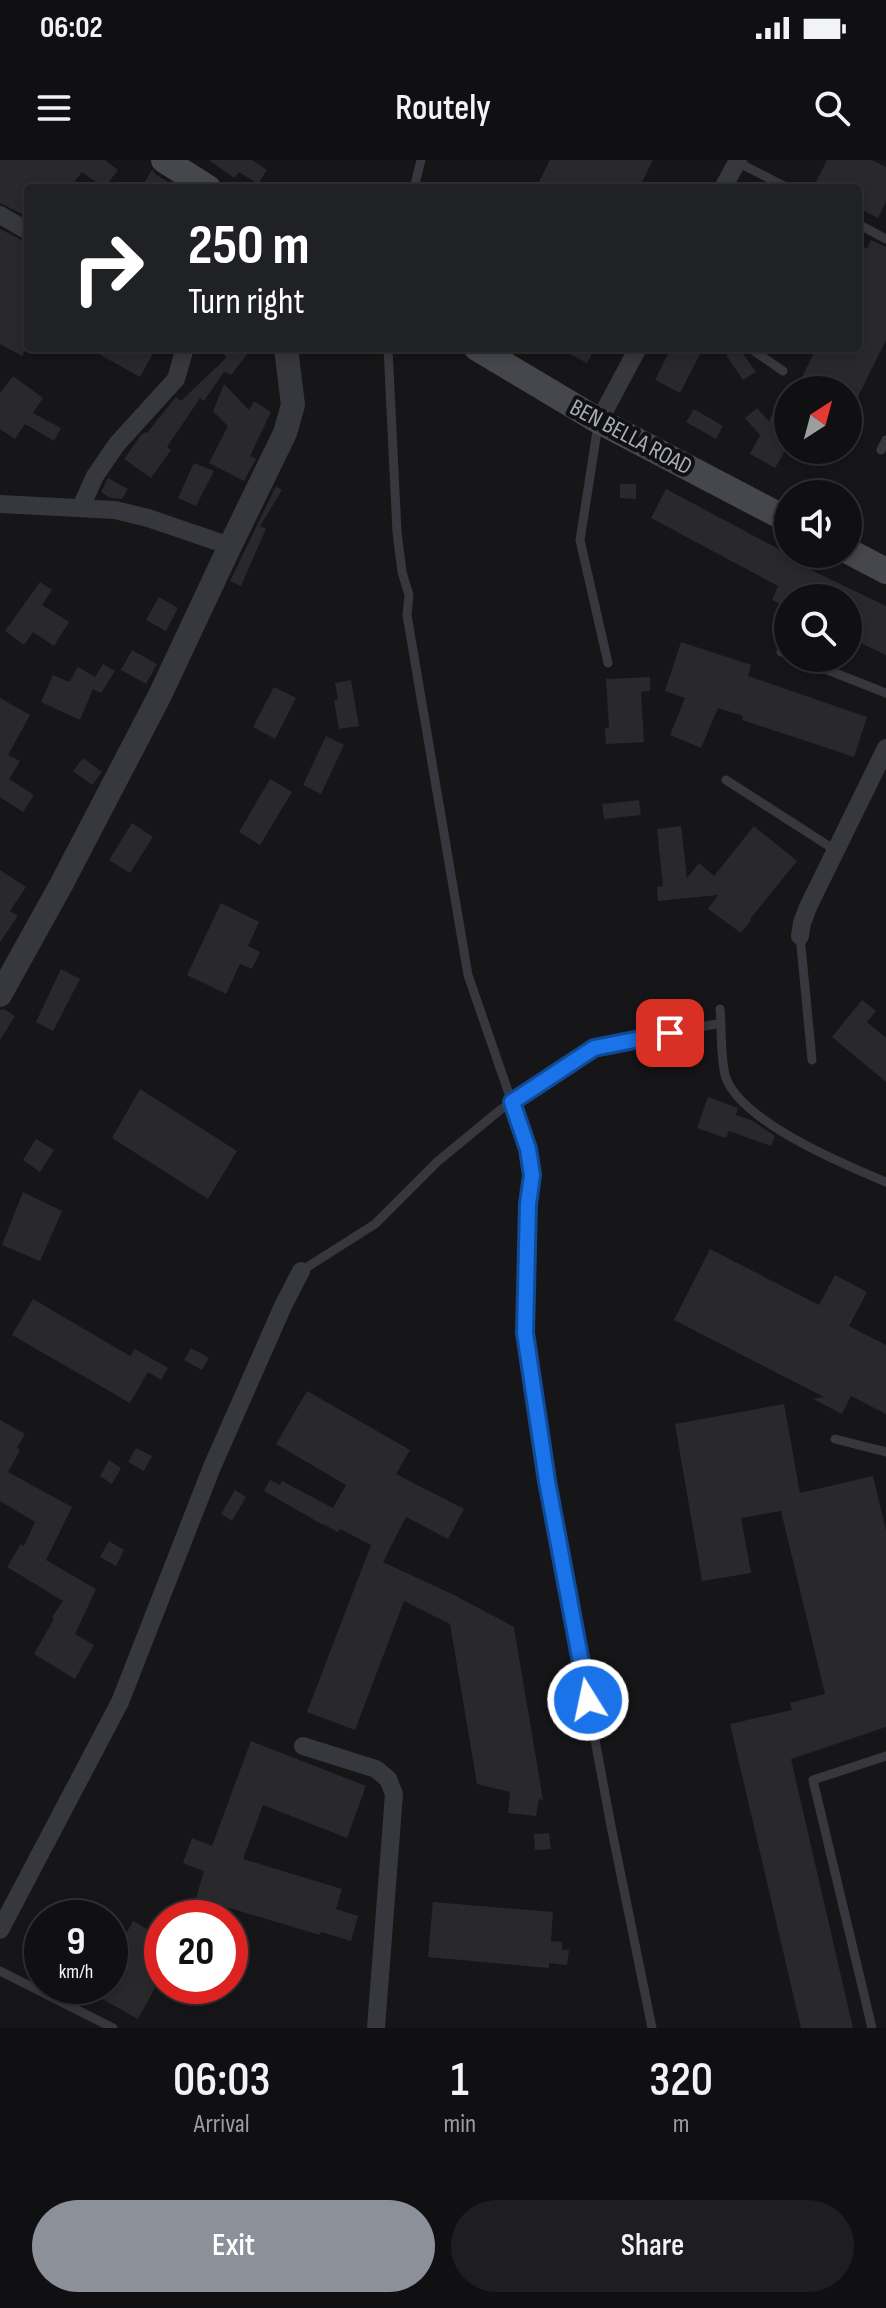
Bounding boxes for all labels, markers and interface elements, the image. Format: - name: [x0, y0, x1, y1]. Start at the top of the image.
- text: 06:02: [40, 10, 103, 46]
- icon: menu: [32, 86, 76, 130]
- icon: search: [810, 86, 854, 130]
- text: Routely: [395, 87, 491, 130]
- text: 250 m: [188, 213, 310, 280]
- icon: right: [56, 216, 160, 320]
- text: Turn right: [188, 281, 305, 324]
- north arrow: [774, 376, 862, 464]
- map controls: [774, 376, 862, 672]
- street label: BEN BELLA ROAD: [565, 393, 697, 481]
- button: sound: [774, 480, 862, 568]
- button: search: [774, 584, 862, 672]
- pin: [636, 999, 704, 1067]
- icon: arrive: [648, 1011, 692, 1055]
- position arrow: [546, 1658, 630, 1742]
- speed limit sign: 20: [144, 1900, 248, 2004]
- text: 9: [67, 1918, 85, 1966]
- text: km/h: [59, 1960, 93, 1984]
- text: 06:03: [173, 2052, 270, 2109]
- text: 1: [451, 2052, 469, 2109]
- text: 320: [649, 2052, 713, 2109]
- text: Arrival: [194, 2109, 250, 2140]
- text: min: [443, 2109, 476, 2140]
- text: m: [673, 2109, 689, 2140]
- button: Exit: [32, 2200, 435, 2292]
- button: Share: [451, 2200, 854, 2292]

